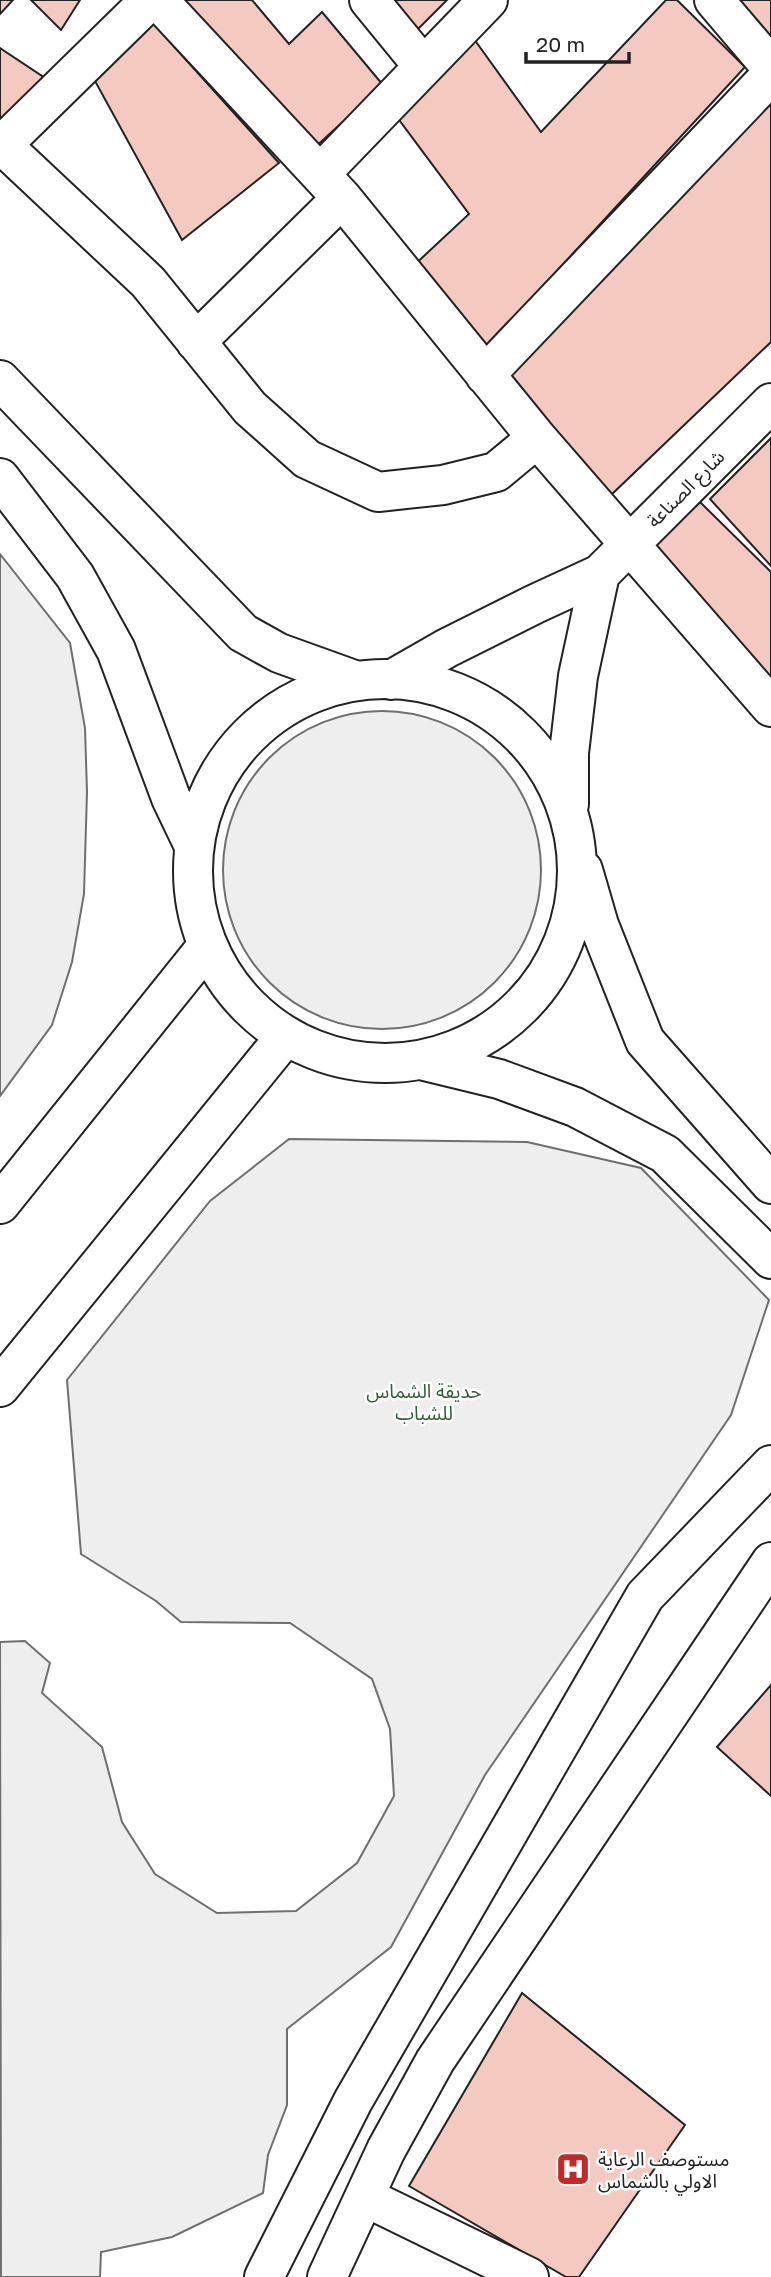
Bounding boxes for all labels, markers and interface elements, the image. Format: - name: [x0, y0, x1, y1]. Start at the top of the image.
- scale bar: [526, 21, 629, 65]
- text: 20 m: [536, 31, 585, 57]
- street label: شارع الصناعة: [641, 444, 731, 534]
- park label: حديقة الشماس للشباب: [366, 1379, 482, 1424]
- place label: مستوصف الرعاية الاولي بالشماس: [598, 2147, 729, 2196]
- hospital icon: مستوصف الرعاية الاولي بالشماس: [554, 2150, 592, 2188]

